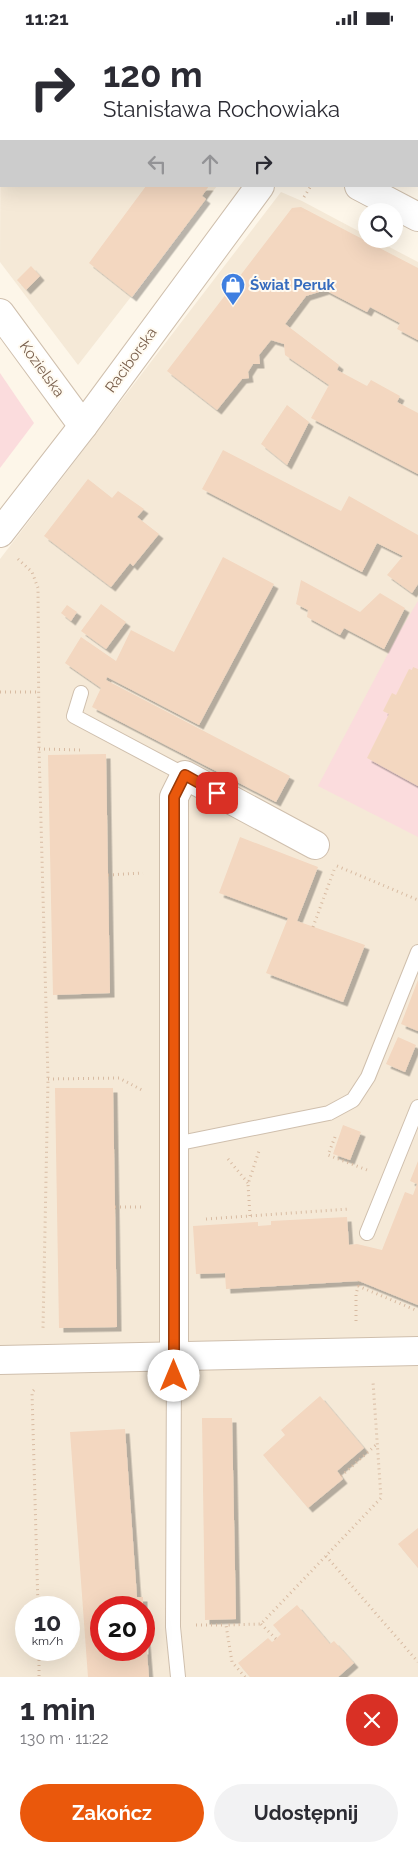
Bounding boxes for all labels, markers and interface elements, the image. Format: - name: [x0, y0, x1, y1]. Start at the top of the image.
- text: 11:21: [25, 7, 69, 29]
- text: 120 m: [103, 54, 203, 95]
- icon: right: [20, 55, 85, 120]
- text: Stanisława Rochowiaka: [103, 96, 340, 122]
- icon: left: [143, 150, 171, 178]
- icon: ahead: [196, 150, 224, 178]
- icon: right: [249, 150, 277, 178]
- map controls: [358, 203, 403, 248]
- button: search: [358, 203, 403, 248]
- shop icon: Świat Peruk: [220, 272, 246, 306]
- place label: Świat Peruk: [250, 276, 335, 294]
- street label: Raciborska: [101, 324, 161, 396]
- street label: Kozielska: [16, 337, 68, 401]
- pin: [196, 772, 238, 814]
- icon: arrive: [203, 779, 231, 807]
- position arrow: [147, 1349, 199, 1401]
- speed limit sign: 20: [90, 1596, 155, 1661]
- text: 10: [34, 1607, 61, 1637]
- text: km/h: [32, 1634, 63, 1648]
- text: 1 min: [20, 1692, 96, 1727]
- button: close: [346, 1694, 398, 1746]
- text: 130 m · 11:22: [20, 1729, 109, 1748]
- button: Zakończ: [20, 1784, 204, 1842]
- button: Udostępnij: [214, 1784, 398, 1842]

